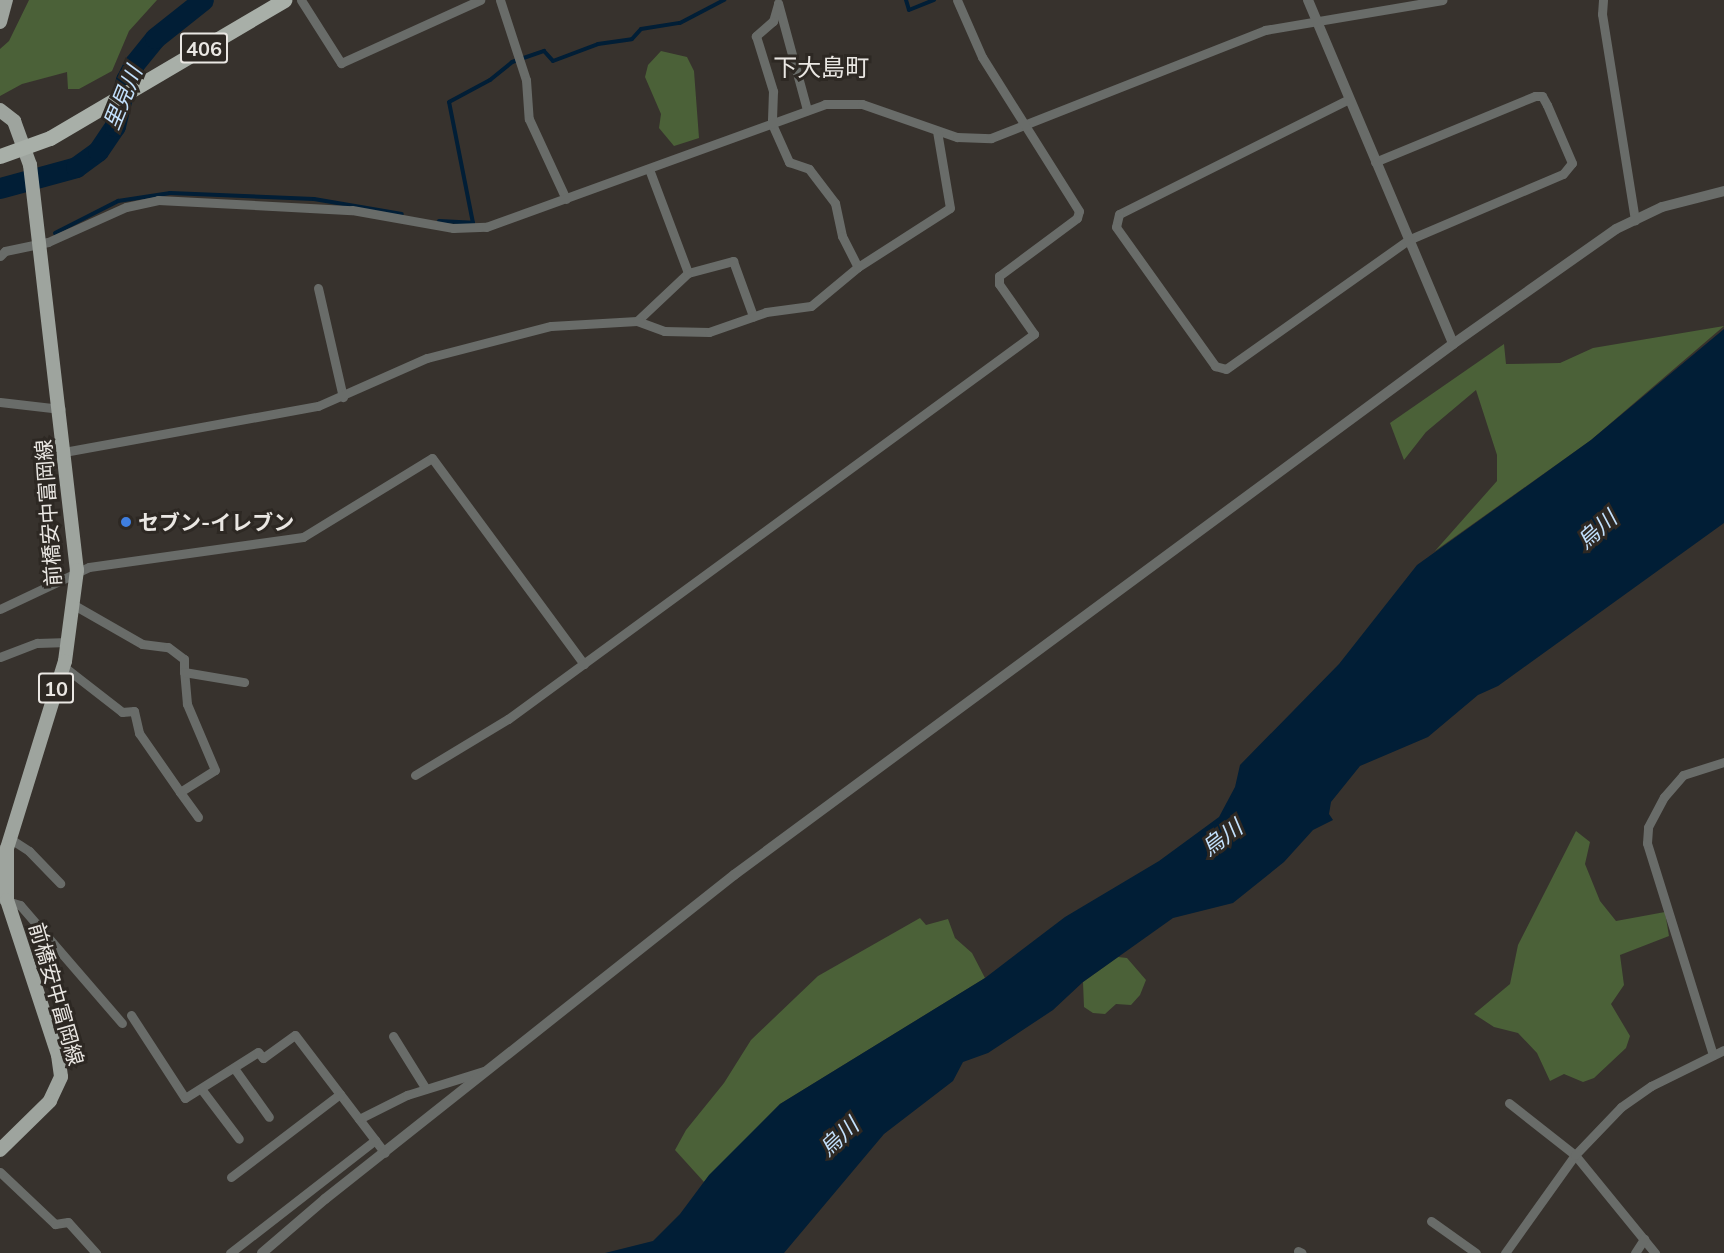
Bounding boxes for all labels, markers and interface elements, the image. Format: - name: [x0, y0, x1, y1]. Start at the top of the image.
- road number: 406: [180, 31, 228, 65]
- district label: 下大島町: [773, 54, 869, 82]
- water label: 里見川: [98, 62, 148, 134]
- street label: 前橋安中富岡線: [30, 439, 66, 587]
- water label: 烏川: [1572, 505, 1622, 555]
- place label: セブン-イレブン: [138, 509, 294, 535]
- marker: セブン-イレブン: [119, 515, 133, 529]
- road number: 10: [38, 671, 74, 705]
- water label: 烏川: [1196, 814, 1248, 862]
- street label: 前橋安中富岡線: [25, 920, 89, 1068]
- water label: 烏川: [814, 1112, 864, 1162]

